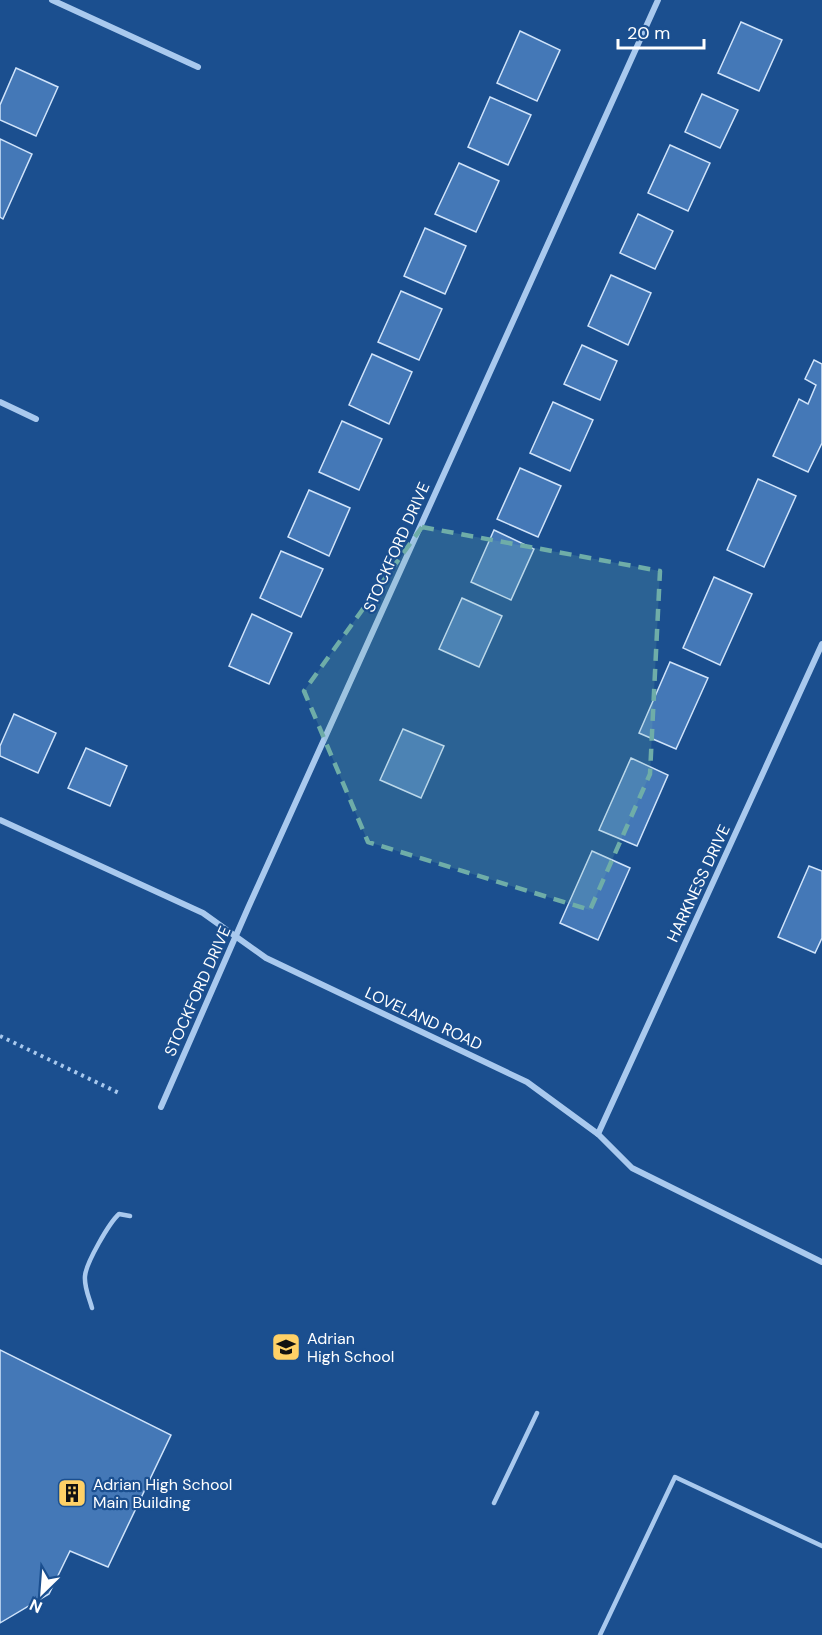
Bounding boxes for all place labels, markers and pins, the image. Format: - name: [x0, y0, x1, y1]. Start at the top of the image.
- place label: Adrian High School: [307, 1328, 394, 1367]
- school or university icon: Adrian High School: [270, 1331, 302, 1363]
- place label: Adrian High School Main Building: [93, 1474, 232, 1513]
- building icon: Adrian High School Main Building: [56, 1477, 88, 1509]

